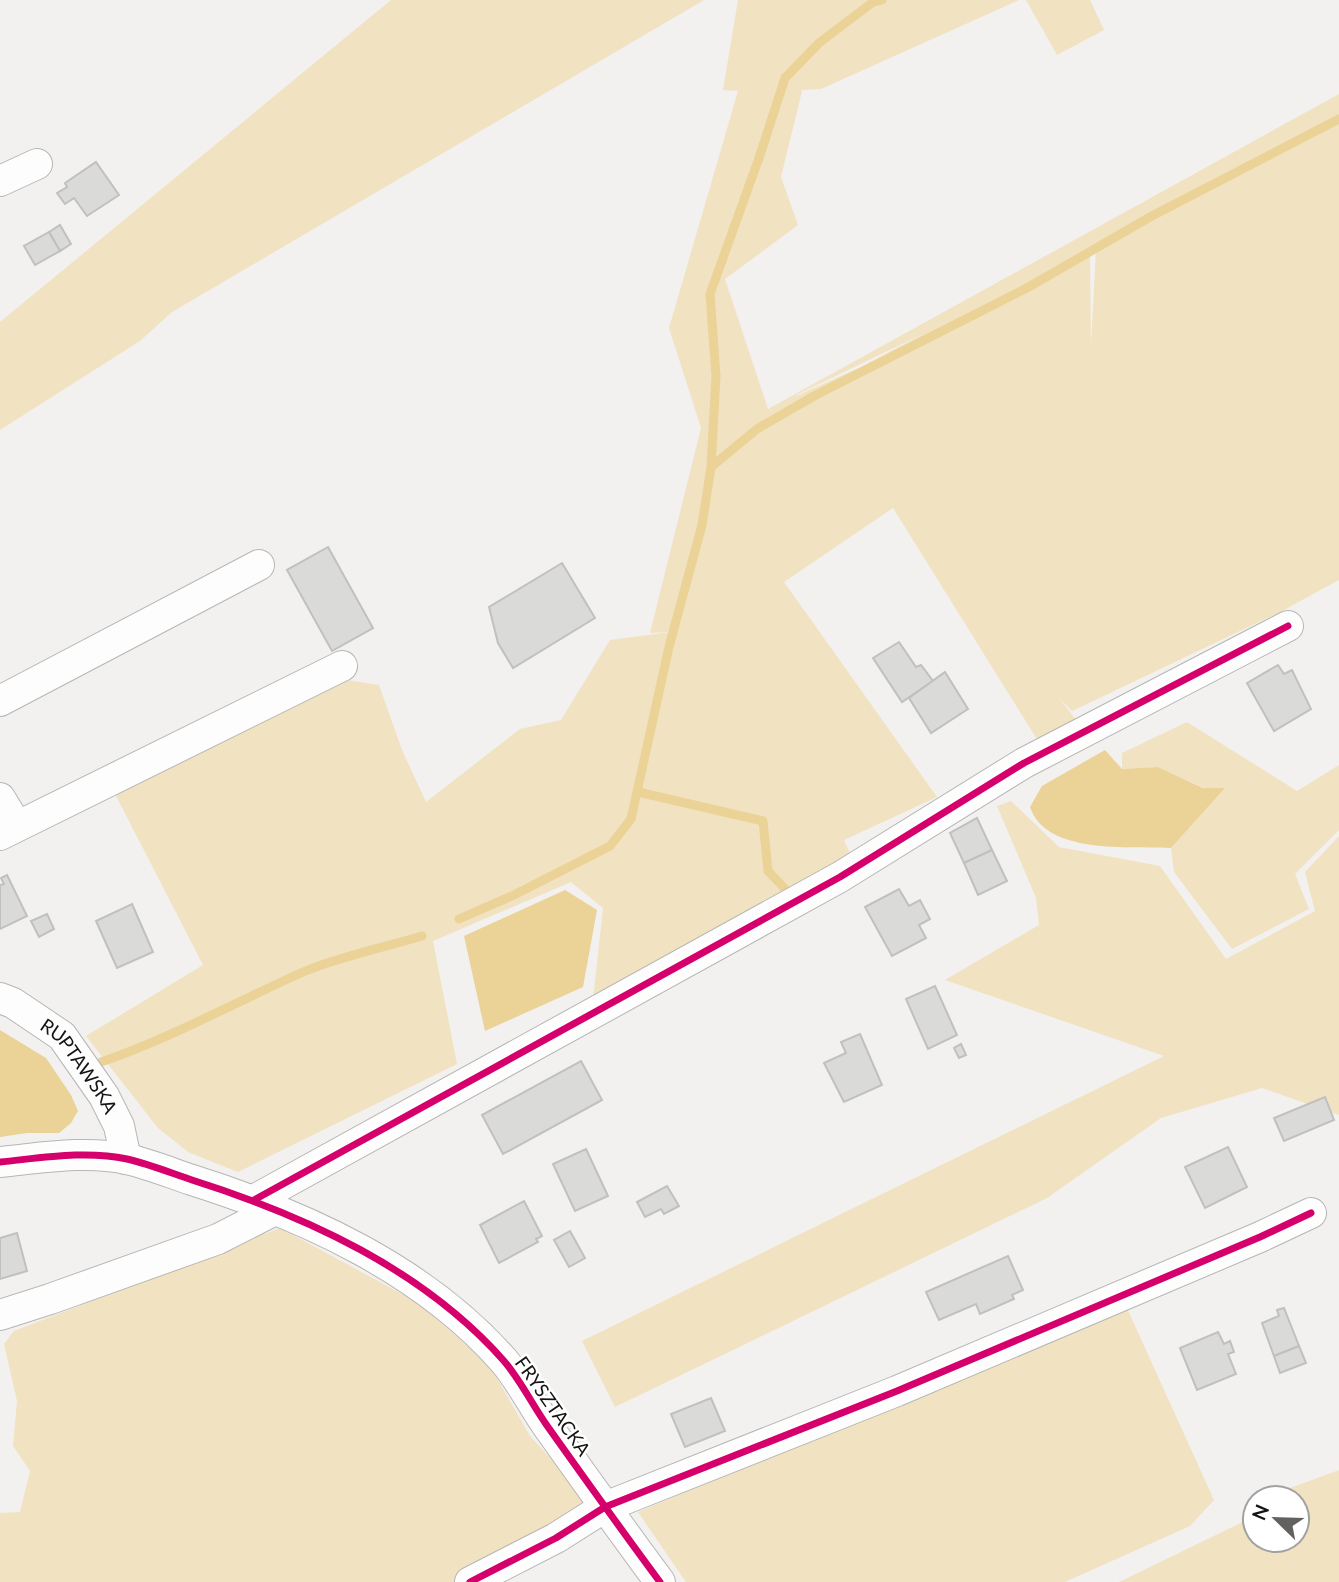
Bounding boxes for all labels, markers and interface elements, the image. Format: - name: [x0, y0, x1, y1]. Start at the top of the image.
- street label: RUPTAWSKA: [37, 1013, 123, 1117]
- street label: FRYSZTACKA: [511, 1352, 596, 1460]
- north arrow: [1241, 1484, 1311, 1554]
- text: N: [1246, 1501, 1273, 1523]

